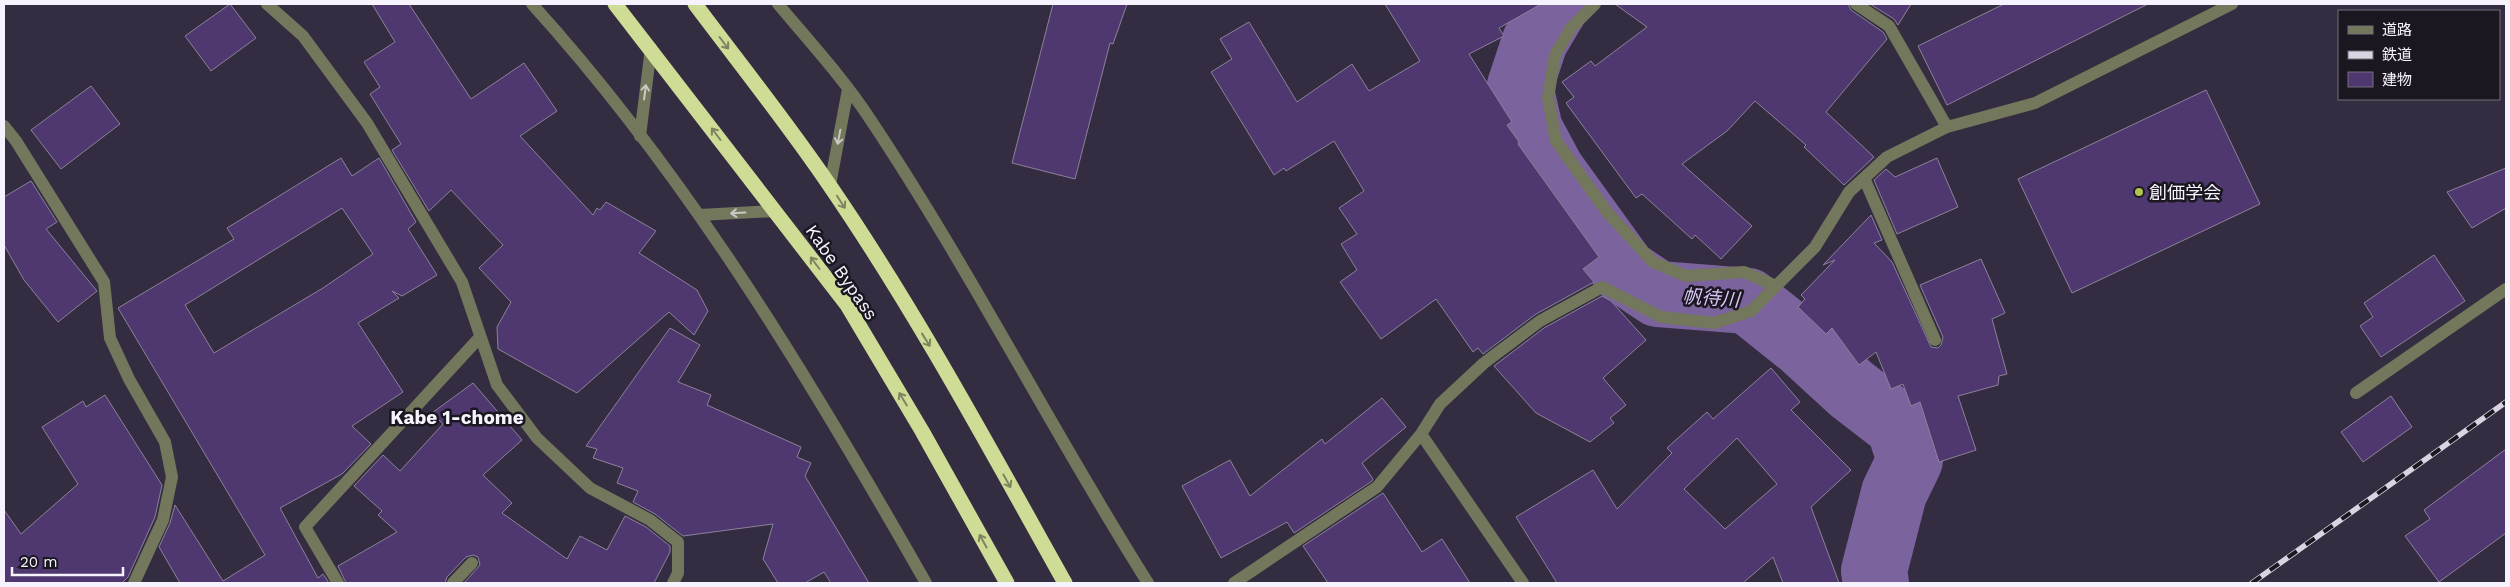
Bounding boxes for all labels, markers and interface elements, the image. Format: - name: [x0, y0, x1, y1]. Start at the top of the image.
- legend: [2338, 10, 2500, 100]
- text: 道路: [2382, 21, 2412, 39]
- one-way arrow: [719, 36, 729, 50]
- text: 鉄道: [2382, 46, 2412, 64]
- text: 建物: [2382, 71, 2412, 89]
- one-way arrow: [641, 84, 651, 100]
- one-way arrow: [711, 128, 722, 141]
- one-way arrow: [834, 128, 844, 144]
- place label: 創価学会: [2149, 182, 2221, 203]
- marker: 創価学会: [2133, 186, 2145, 198]
- one-way arrow: [836, 195, 846, 209]
- one-way arrow: [730, 208, 746, 218]
- street label: Kabe Bypass: [802, 220, 882, 324]
- one-way arrow: [809, 257, 820, 270]
- water label: 帆待川: [1682, 285, 1742, 312]
- one-way arrow: [922, 333, 932, 347]
- one-way arrow: [897, 393, 907, 407]
- district label: Kabe 1-chome: [390, 406, 524, 429]
- one-way arrow: [1003, 473, 1013, 488]
- one-way arrow: [978, 533, 988, 548]
- scale bar: [12, 544, 124, 576]
- text: 20 m: [20, 553, 58, 571]

